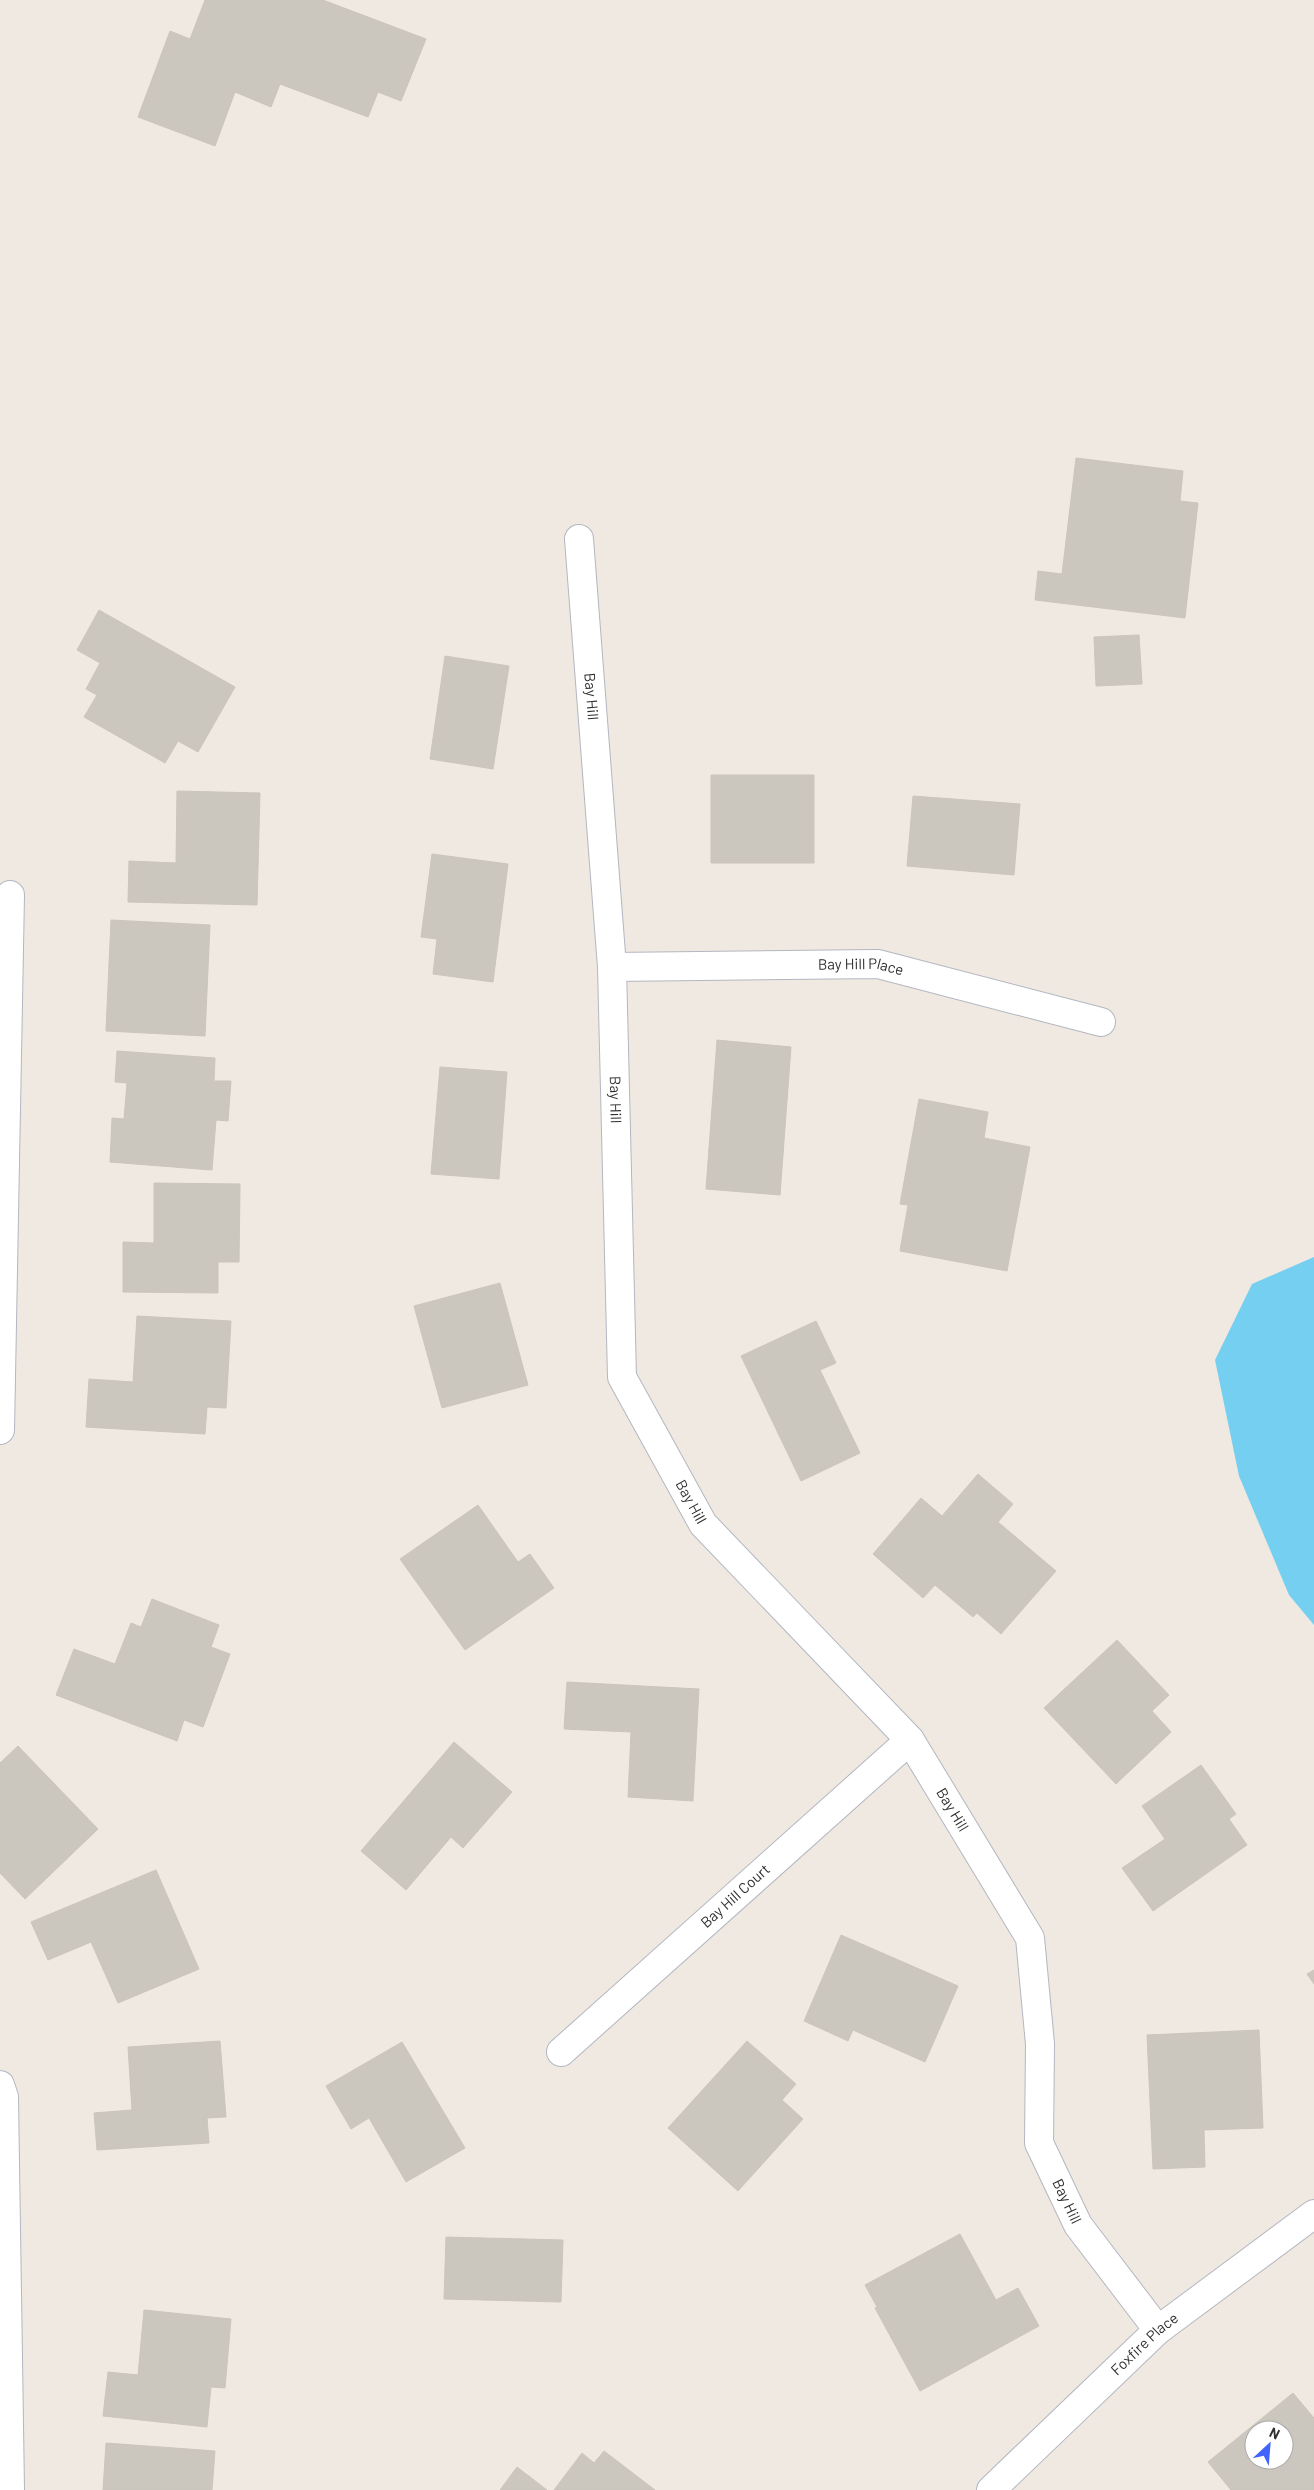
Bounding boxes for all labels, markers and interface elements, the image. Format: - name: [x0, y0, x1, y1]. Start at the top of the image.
- street label: Bay Hill: [581, 672, 603, 721]
- street label: Bay Hill Place: [818, 954, 906, 978]
- street label: Bay Hill: [607, 1076, 626, 1124]
- street label: Bay Hill: [672, 1476, 711, 1527]
- street label: Bay Hill: [933, 1784, 973, 1834]
- street label: Bay Hill Court: [696, 1860, 773, 1931]
- street label: Bay Hill: [1049, 2176, 1086, 2226]
- street label: Foxfire Place: [1107, 2308, 1181, 2378]
- north arrow: [1244, 2420, 1294, 2470]
- text: N: [1267, 2423, 1283, 2443]

